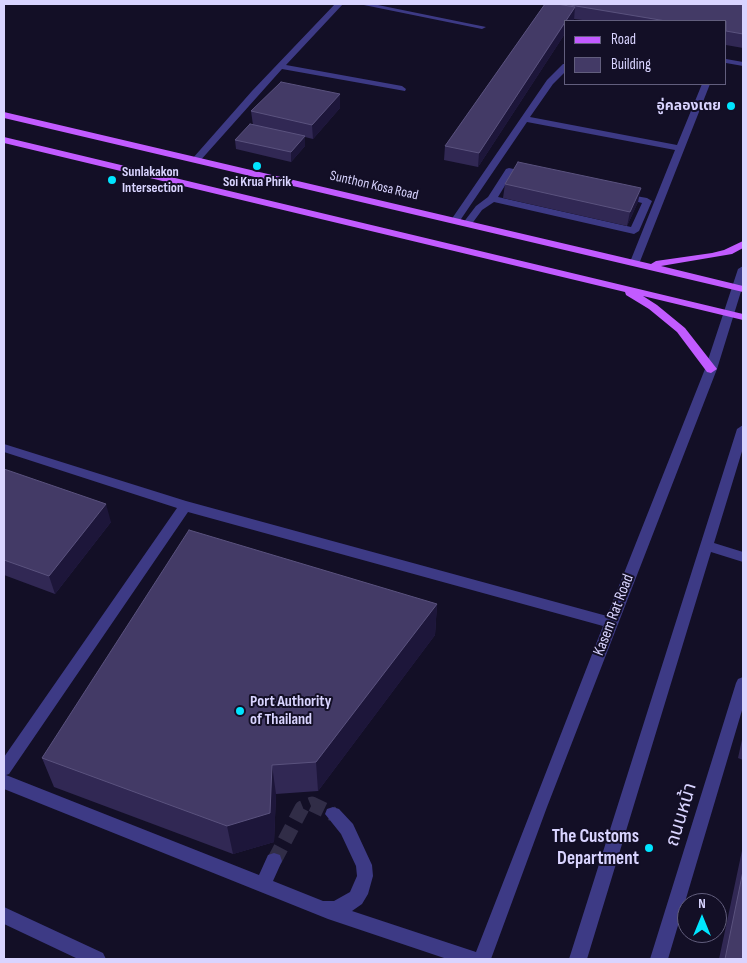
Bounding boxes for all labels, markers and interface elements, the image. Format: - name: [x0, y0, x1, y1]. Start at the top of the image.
- legend: [564, 20, 727, 85]
- text: Road: [611, 30, 636, 49]
- text: Building: [611, 55, 651, 74]
- place label: อู่คลองเตย: [656, 98, 721, 114]
- marker: อู่คลองเตย: [725, 100, 737, 112]
- marker: Soi Krua Phrik: [251, 160, 263, 172]
- place label: Sunlakakon Intersection: [122, 164, 183, 196]
- street label: Sunthon Kosa Road: [328, 168, 420, 204]
- marker: Sunlakakon Intersection: [106, 174, 118, 186]
- place label: Soi Krua Phrik: [223, 174, 291, 190]
- street label: Kasem Rat Road: [590, 572, 638, 658]
- place label: Port Authority of Thailand: [250, 692, 331, 730]
- marker: Port Authority of Thailand: [234, 705, 246, 717]
- street label: ถนนหน้า: [662, 780, 702, 850]
- place label: The Customs Department: [552, 826, 639, 870]
- marker: The Customs Department: [643, 842, 655, 854]
- north arrow: [677, 893, 727, 943]
- text: N: [698, 895, 706, 912]

